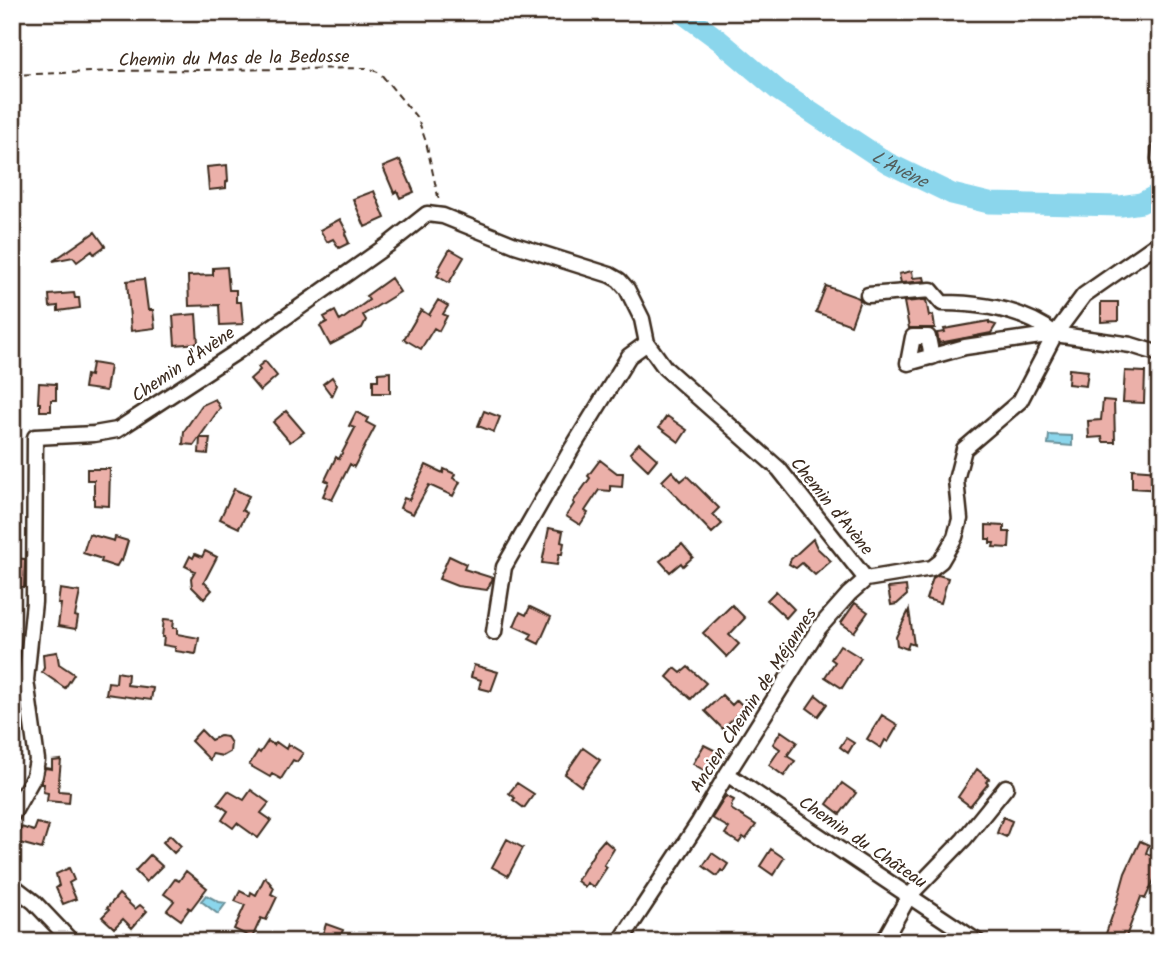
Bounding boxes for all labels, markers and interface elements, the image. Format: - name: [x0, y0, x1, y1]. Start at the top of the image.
- street label: Chemin du Mas de la Bedosse: [118, 43, 350, 76]
- water label: L'Avène: [865, 143, 935, 198]
- street label: Chemin d'Avène: [126, 320, 242, 411]
- street label: Chemin d'Avène: [782, 451, 880, 563]
- street label: Ancien Chemin de Méjannes: [683, 602, 825, 799]
- street label: Chemin du Château: [792, 789, 933, 897]

